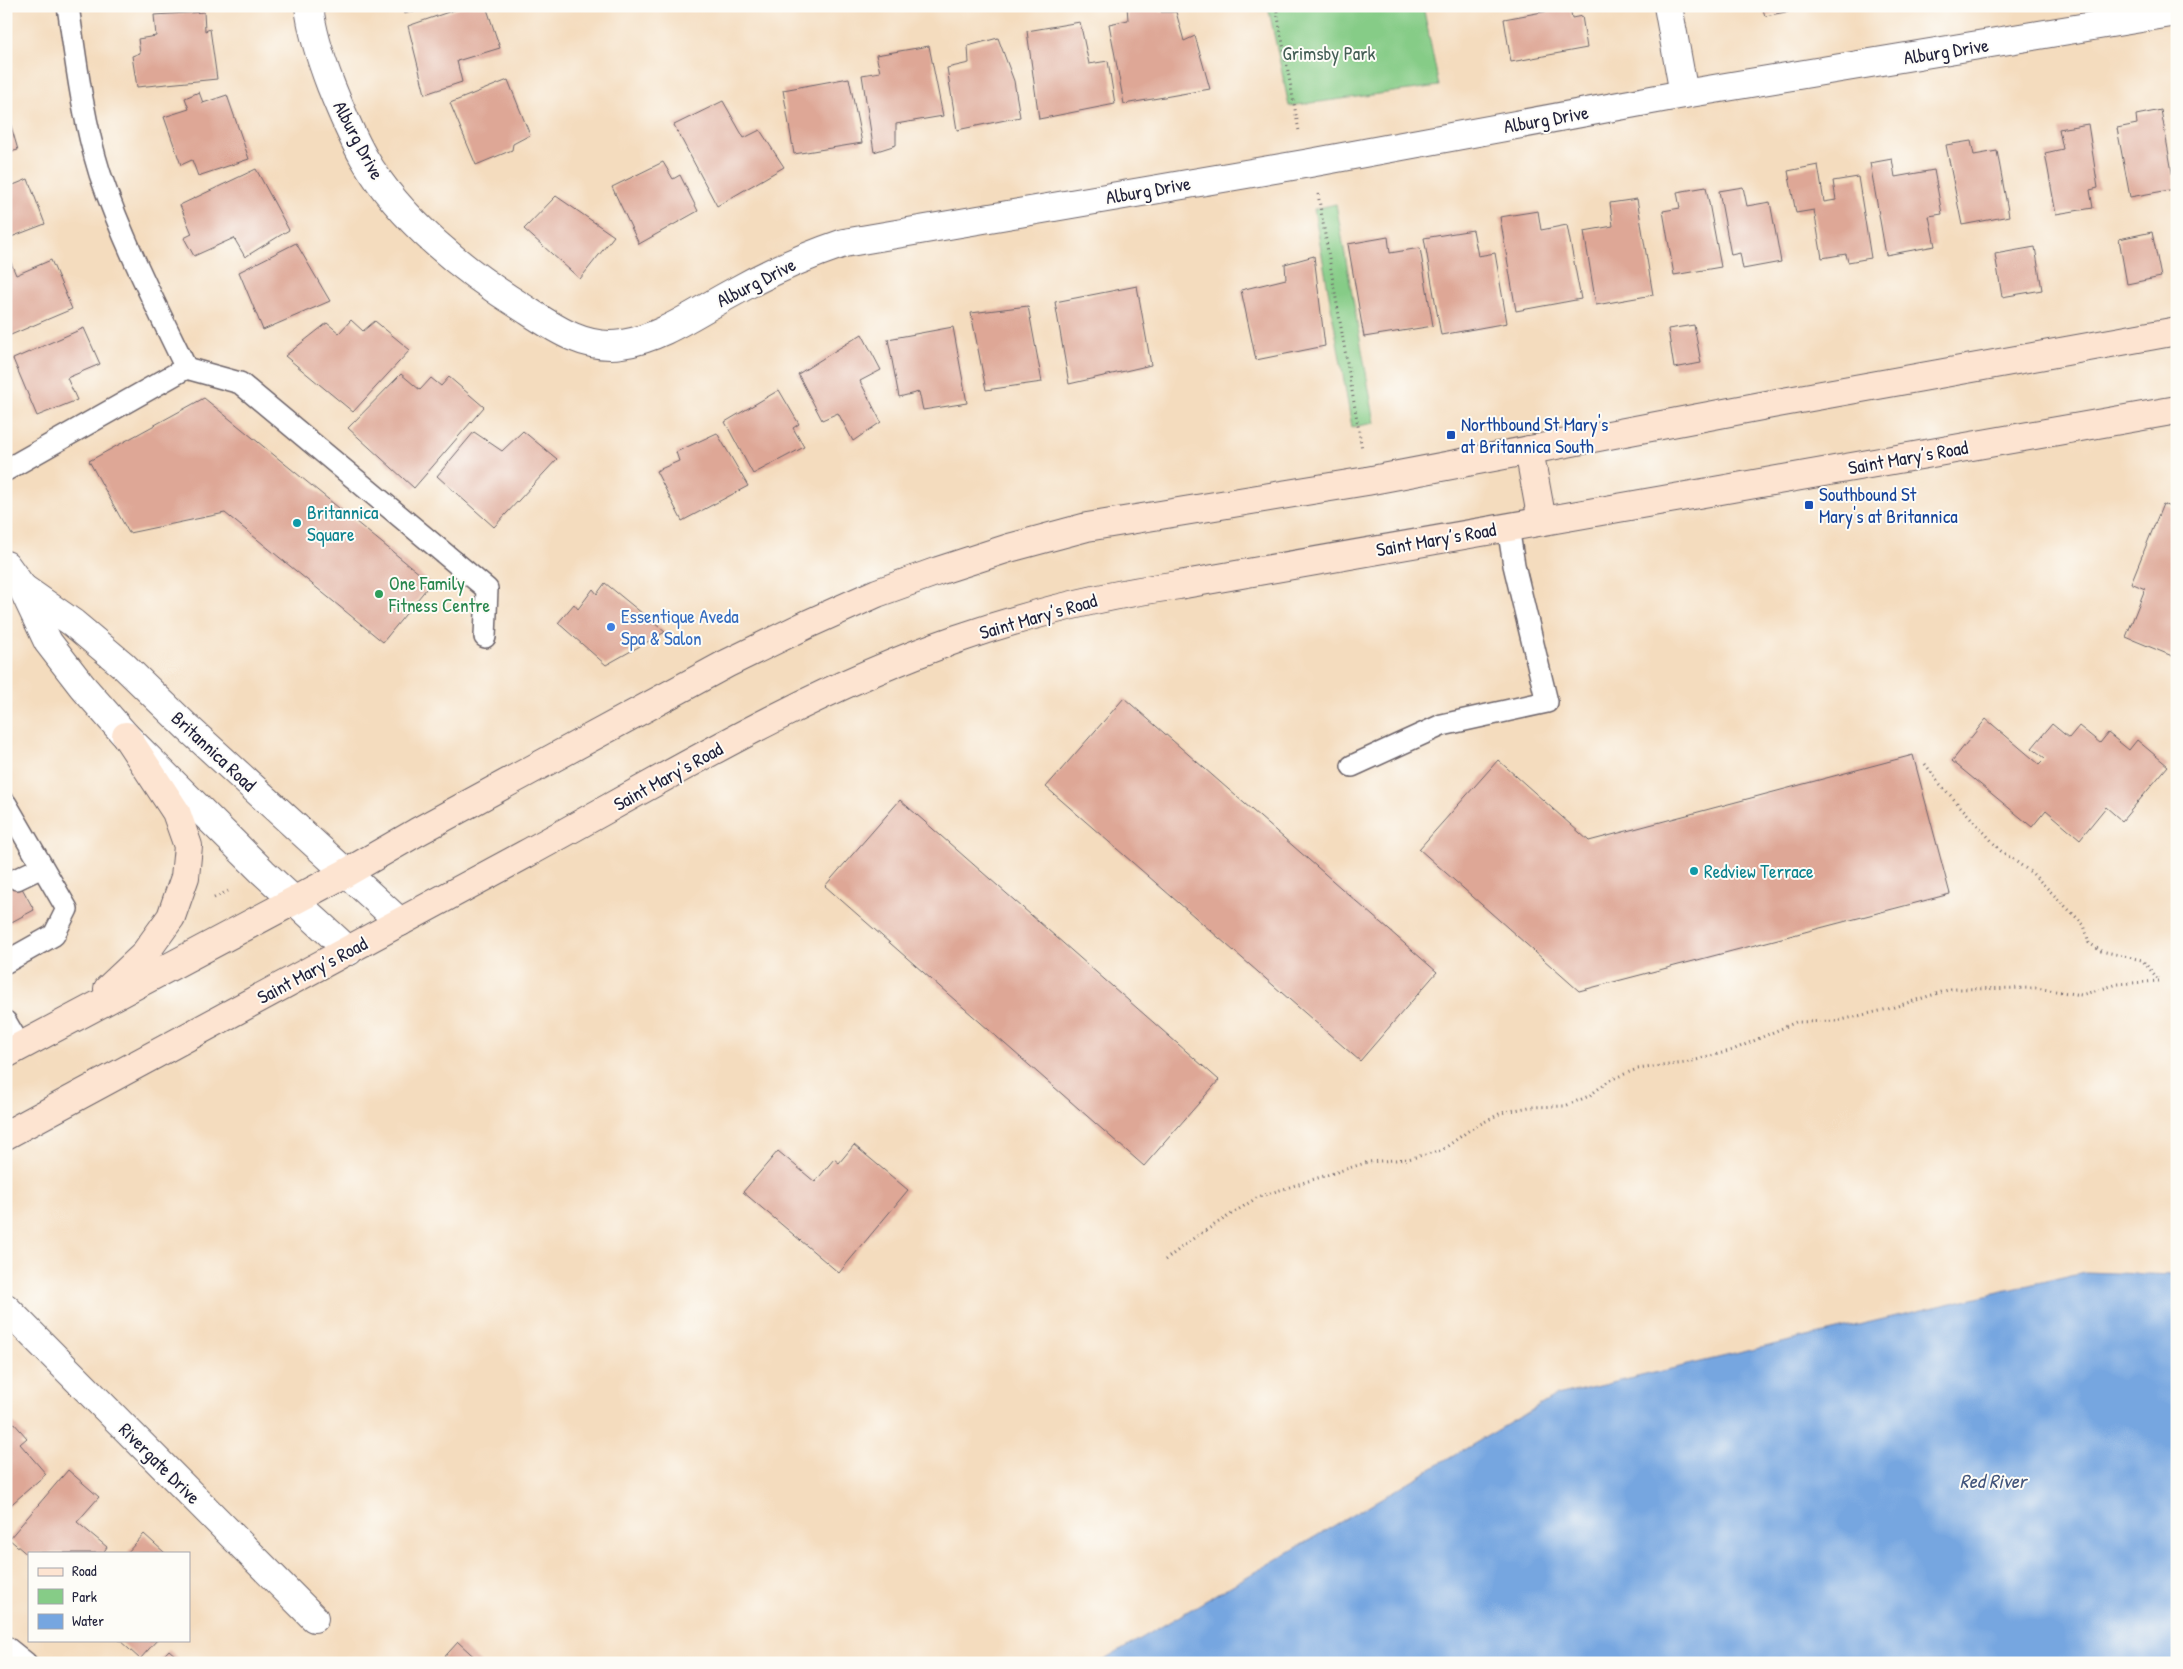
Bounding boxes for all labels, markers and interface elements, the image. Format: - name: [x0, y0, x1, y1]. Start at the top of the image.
- street label: Alburg Drive: [1902, 31, 1991, 71]
- park label: Grimsby Park: [1283, 40, 1376, 66]
- street label: Alburg Drive: [327, 96, 391, 184]
- street label: Alburg Drive: [1502, 99, 1591, 139]
- street label: Alburg Drive: [1104, 170, 1193, 210]
- street label: Alburg Drive: [712, 251, 800, 313]
- place label: Northbound St Mary's at Britannica South: [1461, 411, 1608, 459]
- marker: Northbound St Mary's at Britannica South: [1445, 429, 1457, 441]
- street label: Saint Mary’s Road: [1846, 434, 1970, 480]
- place label: Southbound St Mary's at Britannica: [1819, 481, 1958, 529]
- place label: Britannica Square: [307, 499, 379, 547]
- marker: Southbound St Mary's at Britannica: [1803, 499, 1815, 511]
- street label: Saint Mary’s Road: [1374, 516, 1498, 562]
- marker: Britannica Square: [291, 517, 303, 529]
- place label: One Family Fitness Centre: [388, 570, 490, 618]
- street label: Saint Mary’s Road: [976, 587, 1100, 645]
- marker: One Family Fitness Centre: [373, 588, 385, 600]
- place label: Essentique Aveda Spa & Salon: [621, 603, 739, 651]
- marker: Essentique Aveda Spa & Salon: [605, 621, 617, 633]
- street label: Britannica Road: [166, 705, 262, 797]
- street label: Saint Mary’s Road: [609, 735, 728, 817]
- place label: Redview Terrace: [1704, 858, 1814, 884]
- marker: Redview Terrace: [1688, 865, 1700, 877]
- street label: Saint Mary’s Road: [252, 930, 372, 1010]
- street label: Rivergate Drive: [114, 1417, 207, 1510]
- water label: Red River: [1960, 1467, 2029, 1494]
- legend: [28, 1552, 190, 1642]
- text: Road: [72, 1560, 97, 1581]
- text: Park: [72, 1586, 97, 1607]
- text: Water: [72, 1610, 104, 1631]

